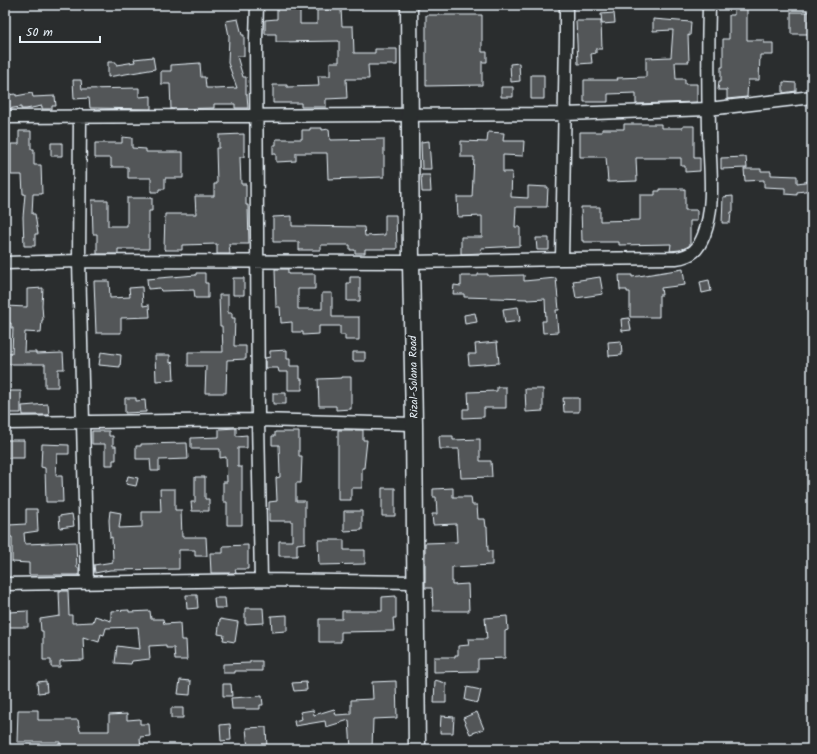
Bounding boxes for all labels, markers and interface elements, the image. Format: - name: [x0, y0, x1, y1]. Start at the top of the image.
- scale bar: [20, 18, 100, 44]
- text: 50 m: [26, 23, 53, 42]
- street label: Rizal-Solana Road: [404, 335, 424, 419]

